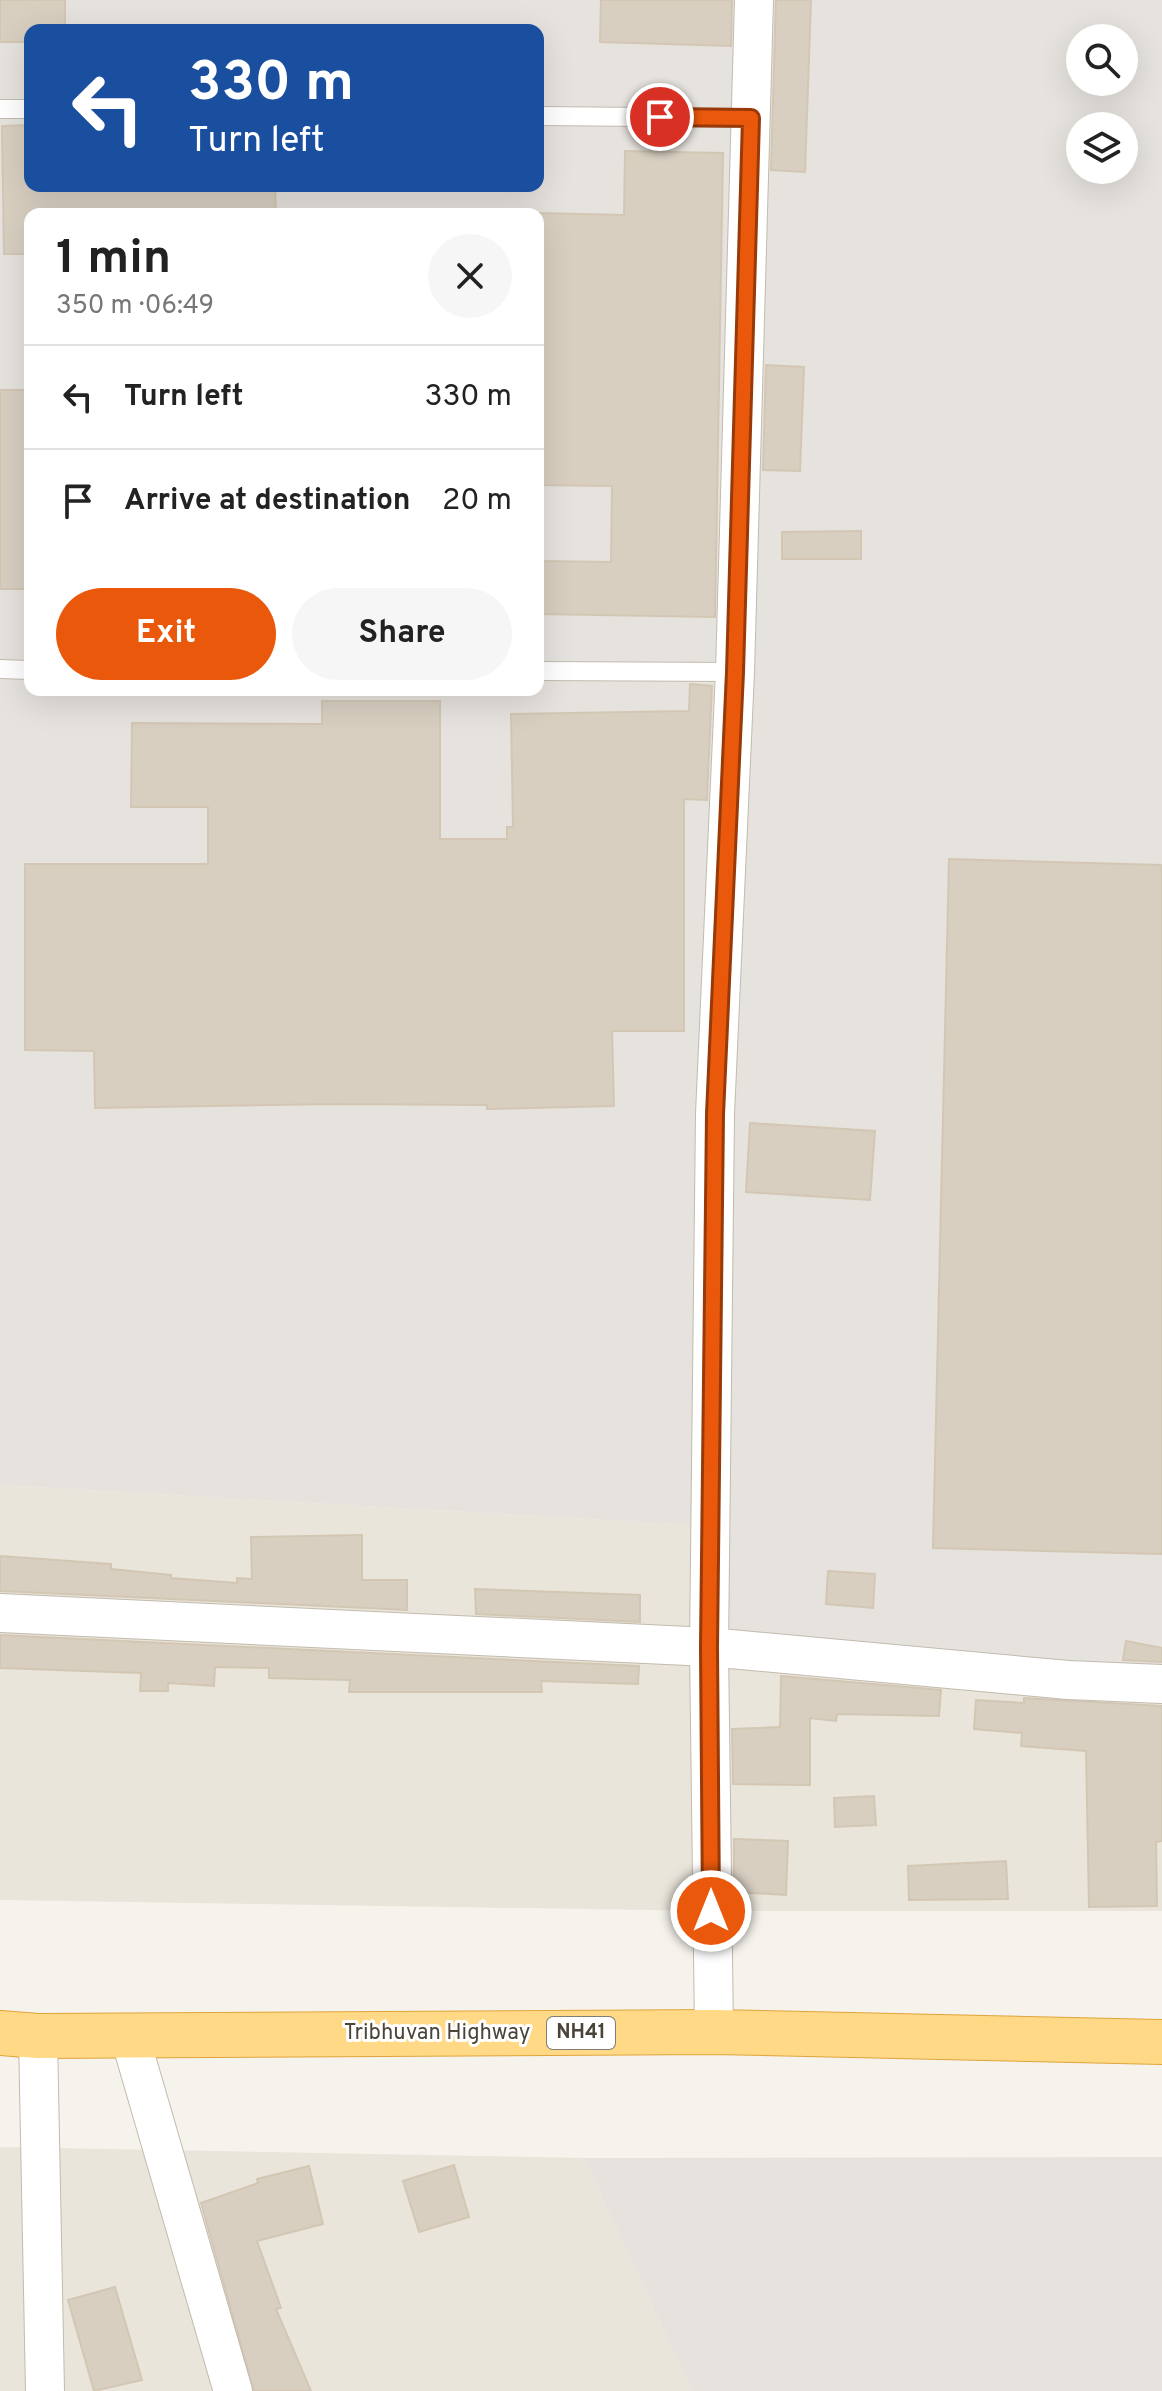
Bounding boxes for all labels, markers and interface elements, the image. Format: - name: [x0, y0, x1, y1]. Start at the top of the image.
- map controls: [1066, 24, 1138, 184]
- button: search: [1066, 24, 1138, 96]
- text: 330 m: [188, 50, 354, 120]
- icon: left: [56, 56, 160, 160]
- pin: [626, 83, 694, 151]
- icon: arrive: [638, 95, 682, 139]
- button: layers: [1066, 112, 1138, 184]
- text: Turn left: [188, 119, 325, 165]
- text: 1 min: [56, 230, 171, 290]
- button: close: [428, 234, 512, 318]
- text: 350 m · 06:49: [56, 290, 214, 323]
- icon: left: [56, 375, 100, 419]
- text: Turn left: [124, 379, 244, 416]
- text: 330 m: [424, 379, 512, 416]
- icon: arrive: [56, 479, 100, 523]
- text: Arrive at destination: [124, 483, 410, 520]
- text: 20 m: [442, 483, 512, 520]
- button: Exit: [56, 588, 276, 680]
- button: Share: [292, 588, 512, 680]
- position arrow: [669, 1869, 753, 1953]
- road number: NH41: [547, 2017, 615, 2049]
- street label: Tribhuvan Highway: [344, 2020, 530, 2047]

